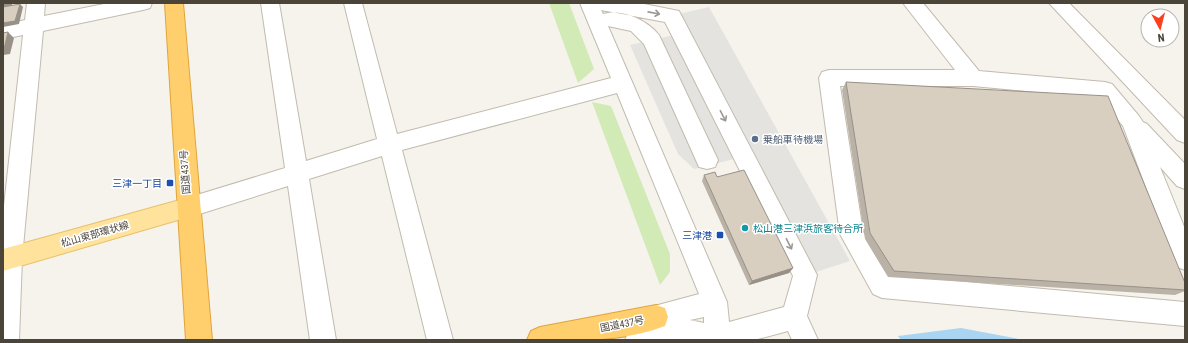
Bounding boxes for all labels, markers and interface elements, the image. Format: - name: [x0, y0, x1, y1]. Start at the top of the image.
- north arrow: [1140, 8, 1180, 48]
- one-way arrow: [648, 9, 661, 17]
- text: N: [1157, 31, 1165, 44]
- one-way arrow: [720, 110, 727, 122]
- marker: 乗船車待機場: [750, 134, 760, 144]
- place label: 乗船車待機場: [763, 134, 823, 145]
- street label: 国道437号: [178, 149, 192, 195]
- place label: 三津一丁目: [112, 178, 162, 189]
- marker: 三津一丁目: [165, 178, 175, 188]
- street label: 松山東部環状線: [60, 219, 130, 249]
- marker: 松山港三津浜旅客待合所: [740, 223, 750, 233]
- place label: 松山港三津浜旅客待合所: [753, 223, 863, 234]
- place label: 三津港: [682, 230, 712, 241]
- marker: 三津港: [715, 230, 725, 240]
- one-way arrow: [786, 238, 793, 250]
- street label: 国道437号: [599, 314, 645, 334]

